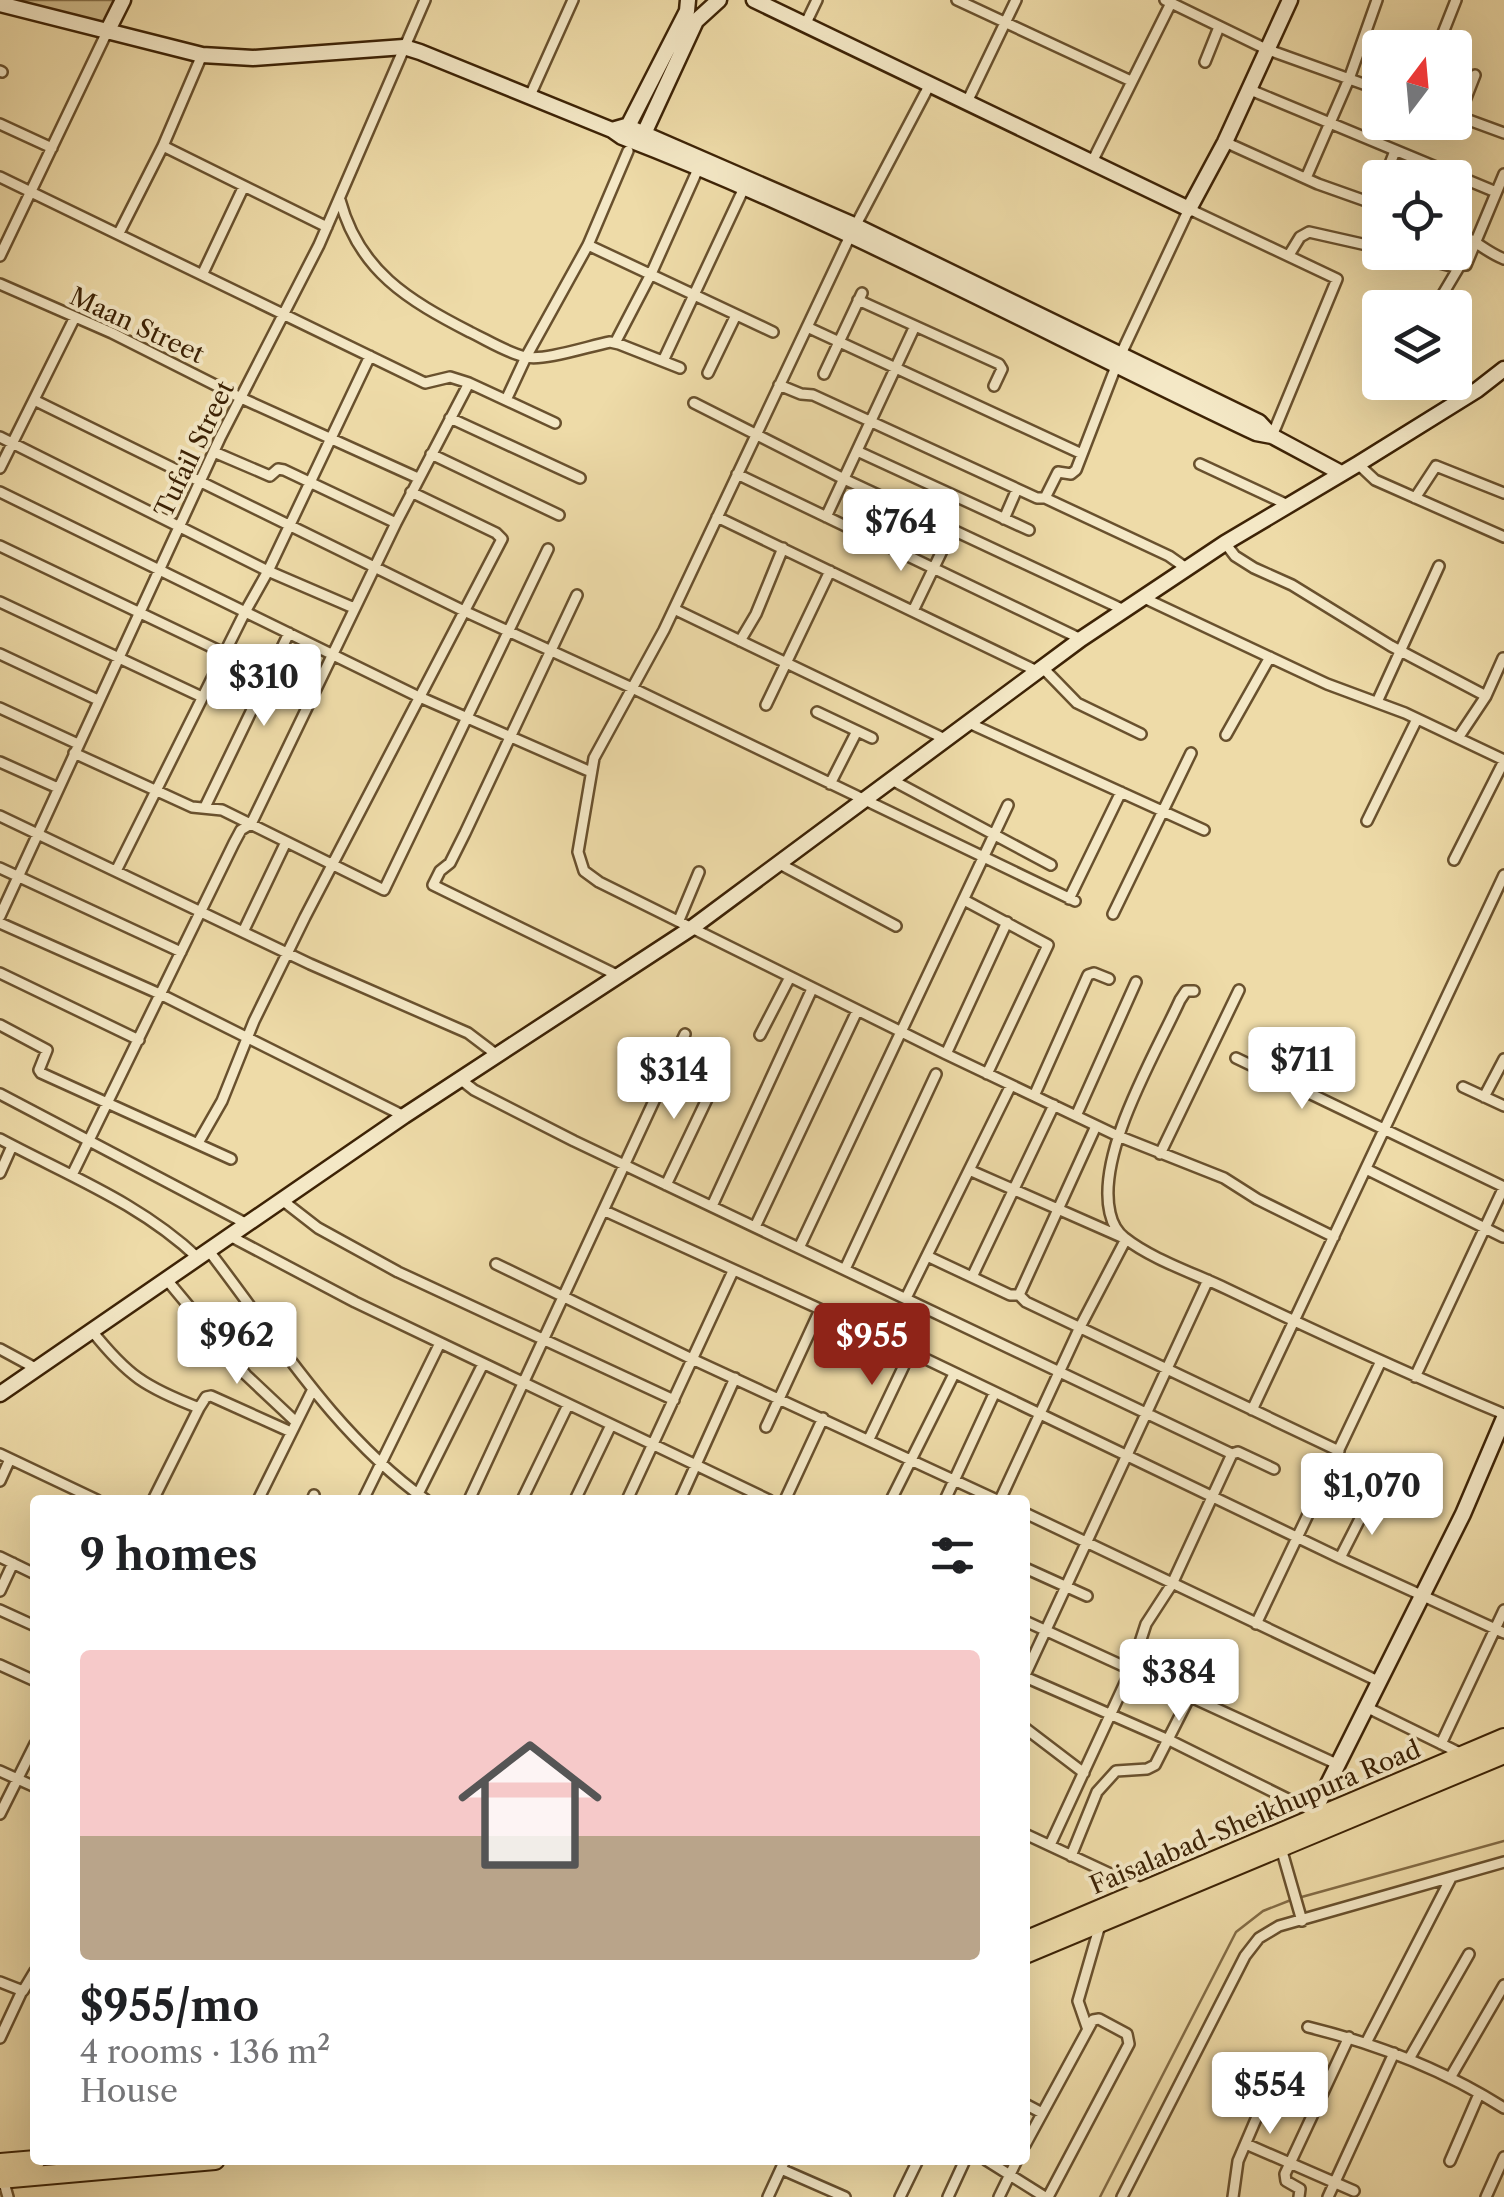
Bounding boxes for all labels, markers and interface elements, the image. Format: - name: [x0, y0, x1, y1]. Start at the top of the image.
- north arrow: [1362, 30, 1472, 140]
- map controls: [1362, 30, 1472, 400]
- button: locate: [1362, 160, 1472, 270]
- street label: Maan Street: [65, 281, 209, 370]
- button: layers: [1362, 290, 1472, 400]
- street label: Tufail Street: [148, 376, 241, 522]
- pin: $764: [842, 489, 960, 574]
- text: $764: [865, 502, 937, 541]
- pin: $310: [205, 644, 323, 729]
- text: $310: [229, 657, 299, 696]
- pin: $711: [1243, 1027, 1361, 1112]
- pin: $314: [615, 1037, 733, 1122]
- text: $711: [1270, 1040, 1334, 1079]
- text: $314: [639, 1050, 709, 1089]
- pin: $962: [178, 1302, 296, 1387]
- pin: $955: [813, 1303, 931, 1388]
- text: $962: [200, 1315, 275, 1354]
- text: $955: [836, 1316, 908, 1355]
- pin: $1,070: [1291, 1453, 1453, 1538]
- text: $1,070: [1323, 1466, 1421, 1505]
- icon: filters: [925, 1528, 980, 1583]
- text: 9 homes: [80, 1529, 258, 1581]
- pin: $384: [1120, 1639, 1238, 1724]
- text: $384: [1142, 1652, 1216, 1691]
- icon: home: [440, 1715, 620, 1895]
- street label: Faisalabad-Sheikhupura Road: [1085, 1734, 1425, 1901]
- text: $955/mo: [80, 1980, 259, 2032]
- text: 4 rooms · 136 m²: [80, 2032, 330, 2071]
- pin: $554: [1211, 2052, 1329, 2137]
- text: $554: [1234, 2065, 1306, 2104]
- text: House: [80, 2071, 178, 2110]

